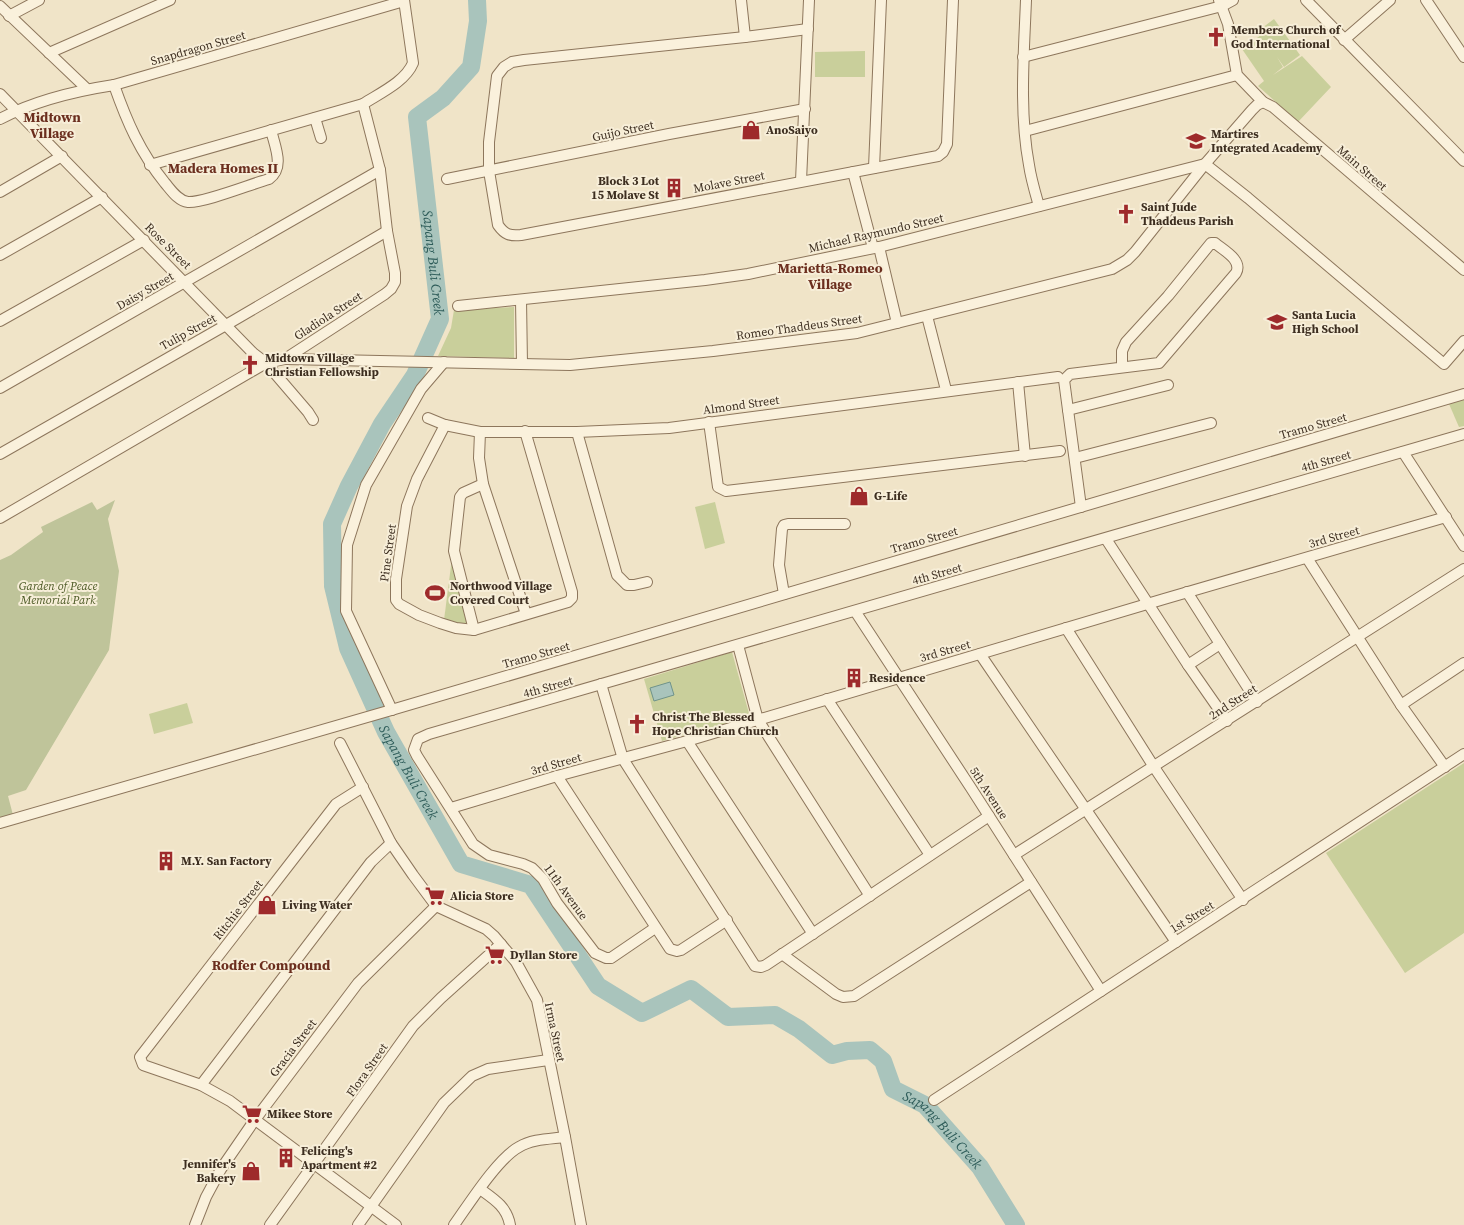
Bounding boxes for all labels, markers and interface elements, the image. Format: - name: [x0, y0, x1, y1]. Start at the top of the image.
- place label: Members Church of God International: [1231, 22, 1342, 52]
- church icon: Members Church of God International: [1205, 26, 1227, 48]
- street label: Snapdragon Street: [149, 27, 247, 69]
- district label: Midtown Village: [23, 107, 81, 143]
- street label: Guijo Street: [591, 117, 655, 145]
- shop icon: AnoSaiyo: [740, 119, 762, 141]
- place label: AnoSaiyo: [766, 122, 818, 138]
- place label: Martires Integrated Academy: [1211, 126, 1323, 156]
- school or university icon: Martires Integrated Academy: [1185, 130, 1207, 152]
- street label: Main Street: [1334, 142, 1390, 194]
- district label: Madera Homes II: [168, 158, 278, 178]
- street label: Molave Street: [692, 167, 766, 197]
- place label: Block 3 Lot 15 Molave St: [591, 173, 660, 203]
- building icon: Block 3 Lot 15 Molave St: [663, 177, 685, 199]
- place label: Saint Jude Thaddeus Parish: [1141, 199, 1234, 229]
- church icon: Saint Jude Thaddeus Parish: [1115, 203, 1137, 225]
- water label: Sapang Buli Creek: [418, 209, 450, 317]
- street label: Michael Raymundo Street: [807, 210, 945, 256]
- street label: Rose Street: [141, 219, 195, 273]
- district label: Marietta-Romeo Village: [777, 258, 883, 294]
- street label: Daisy Street: [114, 268, 177, 314]
- street label: Gladiola Street: [291, 288, 365, 344]
- place label: Santa Lucia High School: [1292, 307, 1359, 337]
- street label: Tulip Street: [157, 310, 219, 354]
- street label: Romeo Thaddeus Street: [735, 310, 863, 344]
- school or university icon: Santa Lucia High School: [1266, 311, 1288, 333]
- place label: Midtown Village Christian Fellowship: [265, 350, 379, 380]
- church icon: Midtown Village Christian Fellowship: [239, 354, 261, 376]
- street label: Almond Street: [702, 392, 780, 418]
- street label: Tramo Street: [1278, 409, 1349, 443]
- street label: 4th Street: [1299, 446, 1353, 476]
- shop icon: G-Life: [848, 485, 870, 507]
- place label: G-Life: [874, 488, 907, 504]
- street label: 3rd Street: [1307, 522, 1361, 552]
- street label: Pine Street: [376, 523, 400, 583]
- street label: Tramo Street: [889, 523, 960, 557]
- street label: 4th Street: [910, 559, 964, 589]
- park label: Garden of Peace Memorial Park: [19, 578, 97, 608]
- place label: Northwood Village Covered Court: [450, 578, 552, 608]
- sports icon: Northwood Village Covered Court: [424, 582, 446, 604]
- street label: 3rd Street: [918, 636, 972, 666]
- street label: Tramo Street: [501, 638, 572, 672]
- building icon: Residence: [843, 667, 865, 689]
- place label: Residence: [869, 670, 926, 686]
- street label: 4th Street: [521, 672, 575, 702]
- street label: 2nd Street: [1206, 681, 1260, 723]
- place label: Christ The Blessed Hope Christian Church: [652, 709, 779, 739]
- church icon: Christ The Blessed Hope Christian Church: [626, 713, 648, 735]
- water label: Sapang Buli Creek: [374, 722, 444, 823]
- street label: 3rd Street: [529, 749, 583, 779]
- street label: 5th Avenue: [966, 764, 1012, 822]
- building icon: M.Y. San Factory: [155, 850, 177, 872]
- place label: M.Y. San Factory: [181, 853, 272, 869]
- street label: 11th Avenue: [540, 861, 592, 923]
- street label: Ritchie Street: [210, 877, 266, 943]
- supermarket icon: Alicia Store: [424, 885, 446, 907]
- place label: Alicia Store: [450, 888, 514, 904]
- shop icon: Living Water: [256, 894, 278, 916]
- place label: Living Water: [282, 897, 353, 913]
- street label: 1st Street: [1167, 897, 1217, 937]
- supermarket icon: Dyllan Store: [484, 944, 506, 966]
- place label: Dyllan Store: [510, 947, 578, 963]
- district label: Rodfer Compound: [212, 955, 331, 975]
- street label: Irma Street: [541, 1001, 569, 1063]
- street label: Gracia Street: [266, 1016, 320, 1080]
- street label: Flora Street: [343, 1040, 391, 1100]
- water label: Sapang Buli Creek: [899, 1086, 987, 1173]
- supermarket icon: Mikee Store: [241, 1103, 263, 1125]
- place label: Mikee Store: [267, 1106, 333, 1122]
- place label: Felicing's Apartment #2: [301, 1143, 377, 1173]
- building icon: Felicing's Apartment #2: [275, 1147, 297, 1169]
- place label: Jennifer's Bakery: [182, 1156, 237, 1186]
- shop icon: Jennifer's Bakery: [240, 1160, 262, 1182]

